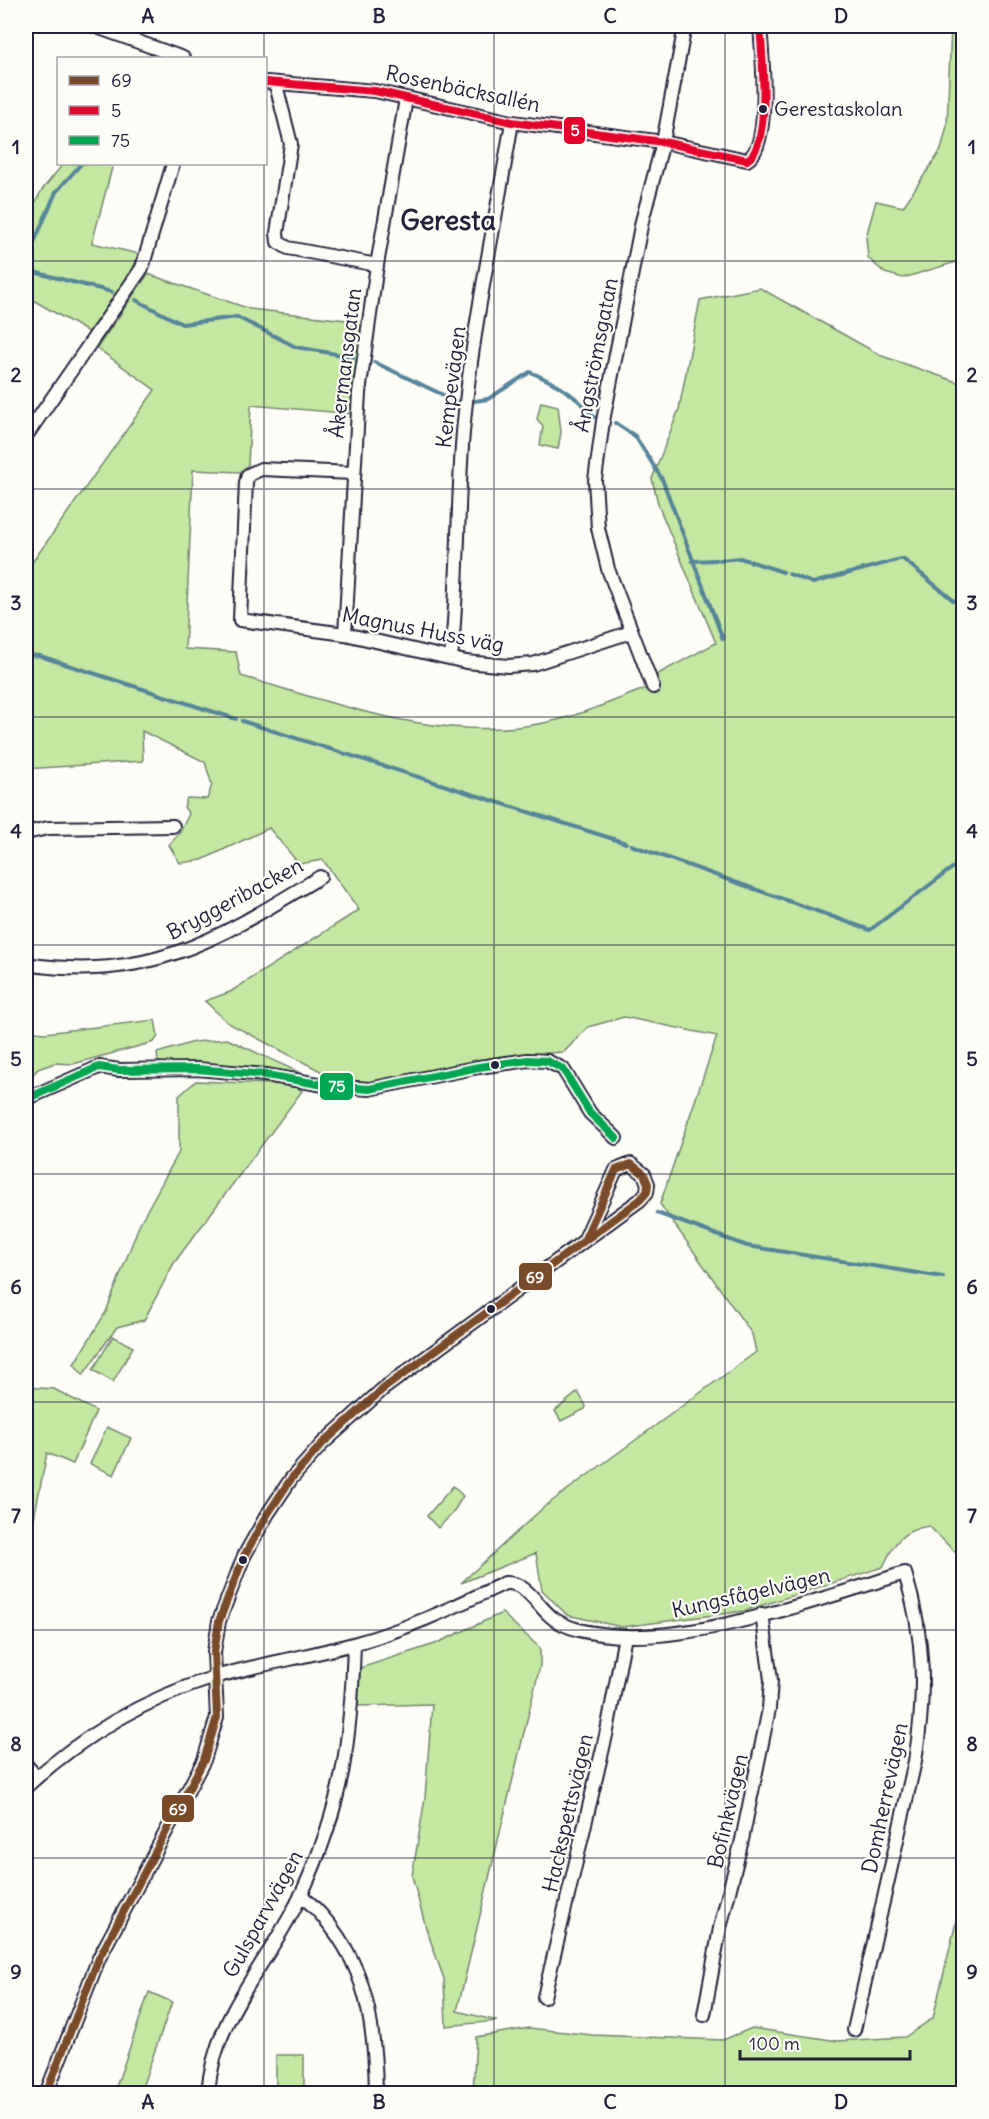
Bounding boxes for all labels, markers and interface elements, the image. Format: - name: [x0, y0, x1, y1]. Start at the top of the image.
- text: A: [142, 3, 155, 28]
- text: B: [372, 3, 386, 28]
- text: C: [603, 3, 617, 28]
- text: D: [834, 3, 848, 28]
- legend: [57, 57, 267, 165]
- street label: Rosenbäcksallén: [383, 59, 543, 118]
- text: 69: [111, 69, 132, 92]
- place label: Gerestaskolan: [774, 96, 903, 121]
- text: 5: [111, 99, 121, 122]
- marker: Gerestaskolan: [757, 103, 769, 115]
- line badge: 5: [563, 116, 586, 145]
- text: 5: [570, 120, 580, 140]
- text: 75: [111, 129, 130, 152]
- text: 1: [12, 134, 20, 159]
- text: 1: [968, 134, 976, 159]
- district label: Geresta: [400, 203, 496, 237]
- street label: Ångströmsgatan: [567, 275, 624, 435]
- street label: Åkermansgatan: [322, 286, 367, 440]
- street label: Kempevägen: [430, 324, 471, 449]
- text: 2: [11, 362, 22, 387]
- text: 2: [967, 362, 978, 387]
- text: 3: [10, 590, 22, 615]
- text: 3: [966, 590, 978, 615]
- street label: Magnus Huss väg: [340, 601, 506, 658]
- text: 4: [10, 818, 22, 843]
- text: 4: [966, 818, 978, 843]
- street label: Bryggeribacken: [162, 851, 308, 946]
- text: 5: [10, 1046, 22, 1071]
- text: 5: [966, 1046, 978, 1071]
- unlabelled marker: [489, 1059, 501, 1071]
- line badge: 75: [319, 1072, 354, 1101]
- text: 75: [328, 1076, 346, 1096]
- line badge: 69: [518, 1262, 553, 1291]
- text: 69: [526, 1267, 544, 1287]
- text: 6: [10, 1274, 22, 1299]
- text: 6: [966, 1274, 978, 1299]
- unlabelled marker: [485, 1303, 497, 1315]
- text: 7: [11, 1503, 21, 1528]
- text: 7: [967, 1503, 977, 1528]
- unlabelled marker: [237, 1554, 249, 1566]
- street label: Kungsfågelvägen: [669, 1561, 833, 1624]
- street label: Domherrevägen: [855, 1720, 914, 1876]
- text: 8: [10, 1731, 22, 1756]
- street label: Hackspettsvägen: [536, 1731, 599, 1895]
- text: 8: [966, 1731, 978, 1756]
- street label: Bofinkvägen: [701, 1751, 754, 1871]
- line badge: 69: [161, 1794, 195, 1823]
- text: 69: [169, 1799, 187, 1819]
- street label: Gulsparvvägen: [216, 1845, 309, 1982]
- text: 9: [10, 1959, 22, 1984]
- text: 9: [966, 1959, 978, 1984]
- scale bar: [740, 2023, 910, 2061]
- text: 100 m: [749, 2032, 800, 2055]
- text: A: [142, 2089, 155, 2114]
- text: B: [372, 2089, 386, 2114]
- text: C: [603, 2089, 617, 2114]
- text: D: [834, 2089, 848, 2114]

